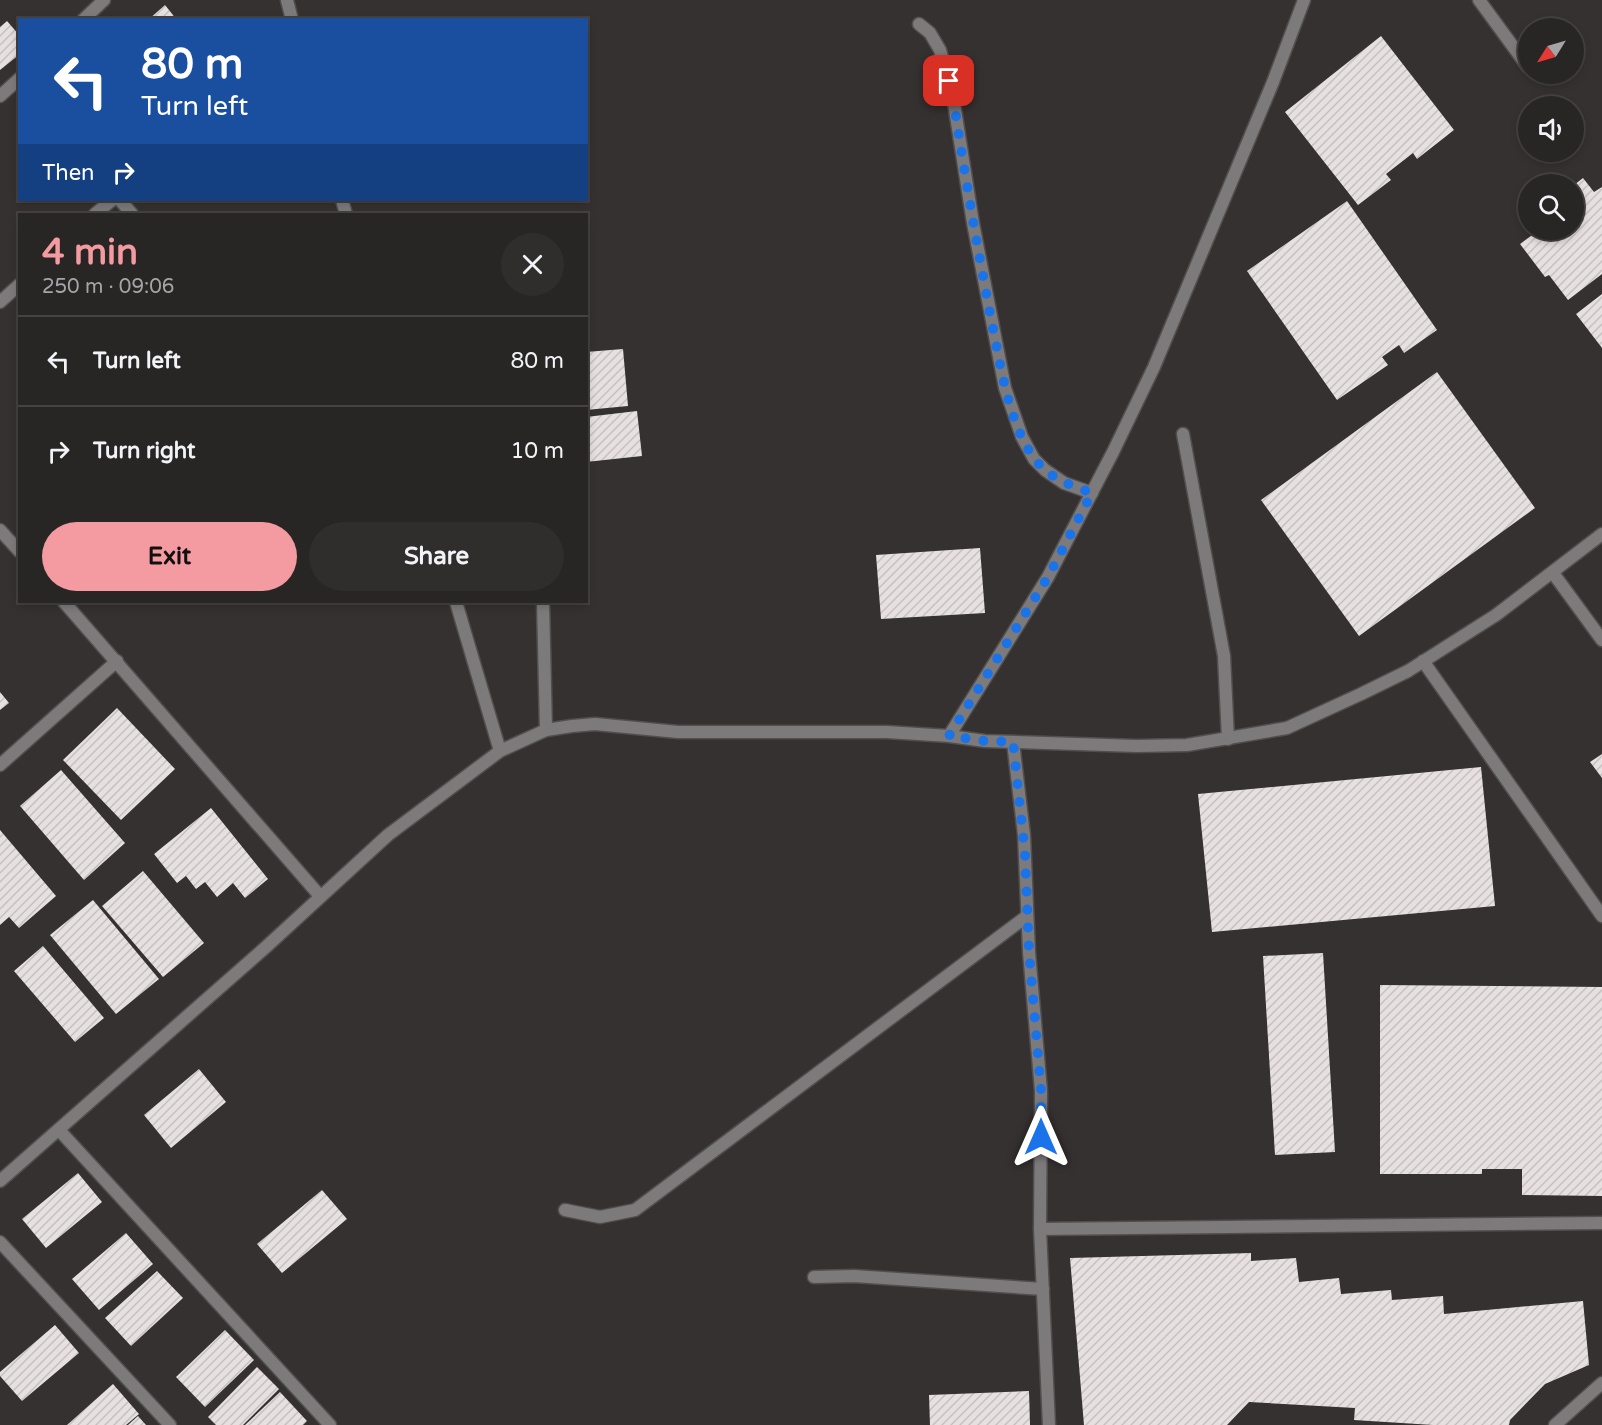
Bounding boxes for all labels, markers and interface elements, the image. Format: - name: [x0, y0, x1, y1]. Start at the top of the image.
- north arrow: [1518, 18, 1584, 84]
- map controls: [1518, 18, 1584, 240]
- text: 80 m: [141, 39, 243, 90]
- icon: left: [42, 42, 120, 120]
- pin: [923, 55, 974, 106]
- icon: arrive: [932, 64, 965, 97]
- text: Turn left: [141, 90, 248, 123]
- button: sound: [1518, 96, 1584, 162]
- icon: right: [107, 156, 140, 189]
- text: Then: [42, 160, 95, 186]
- button: search: [1518, 174, 1584, 240]
- text: 4 min: [42, 231, 138, 274]
- button: close: [501, 233, 564, 296]
- text: 250 m · 09:06: [42, 275, 174, 299]
- icon: left: [42, 345, 75, 378]
- text: Turn left: [93, 348, 181, 374]
- text: 80 m: [510, 348, 564, 374]
- icon: right: [42, 435, 75, 468]
- text: Turn right: [93, 438, 195, 464]
- text: 10 m: [510, 438, 564, 464]
- button: Exit: [42, 522, 297, 591]
- button: Share: [309, 522, 564, 591]
- position arrow: [1009, 1105, 1073, 1169]

